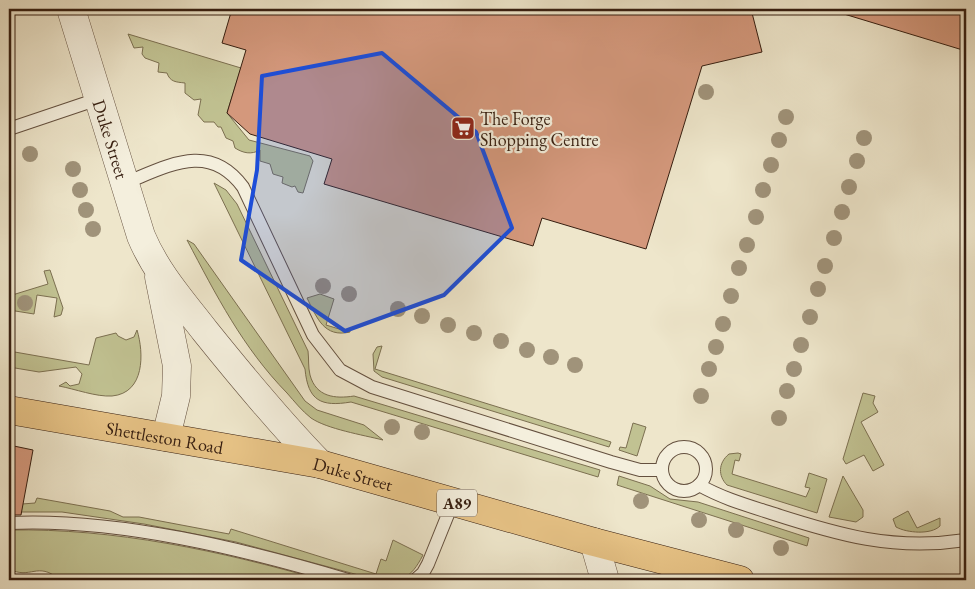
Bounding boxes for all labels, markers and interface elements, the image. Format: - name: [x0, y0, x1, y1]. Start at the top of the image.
- street label: Duke Street: [88, 97, 134, 182]
- place label: The Forge Shopping Centre: [480, 107, 599, 151]
- supermarket icon: The Forge Shopping Centre: [450, 115, 476, 141]
- street label: Shettleston Road: [104, 416, 226, 459]
- street label: Duke Street: [311, 451, 396, 496]
- road number: A89: [437, 489, 477, 516]

